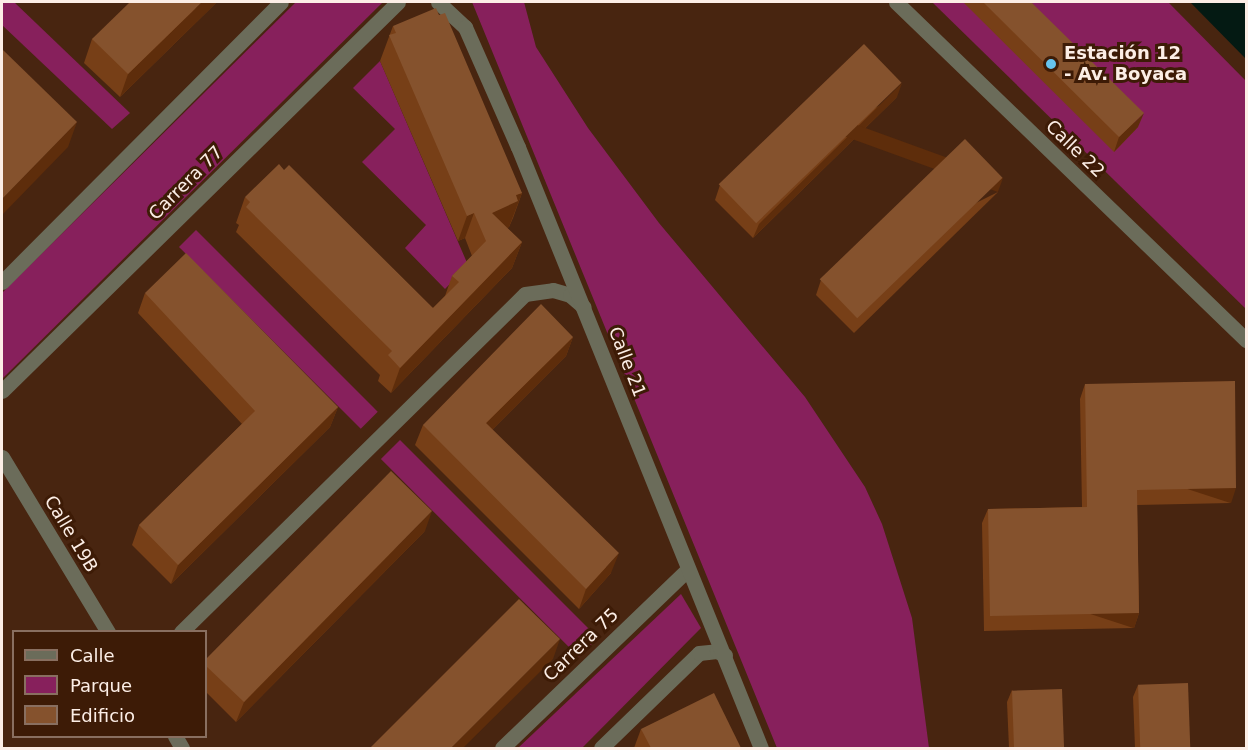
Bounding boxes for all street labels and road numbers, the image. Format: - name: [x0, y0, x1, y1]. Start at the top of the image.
- street label: Calle 22: [1041, 116, 1109, 182]
- street label: Carrera 77: [144, 141, 228, 225]
- street label: Calle 21: [604, 324, 650, 400]
- street label: Calle 19B: [40, 492, 102, 576]
- street label: Carrera 75: [539, 604, 623, 686]

